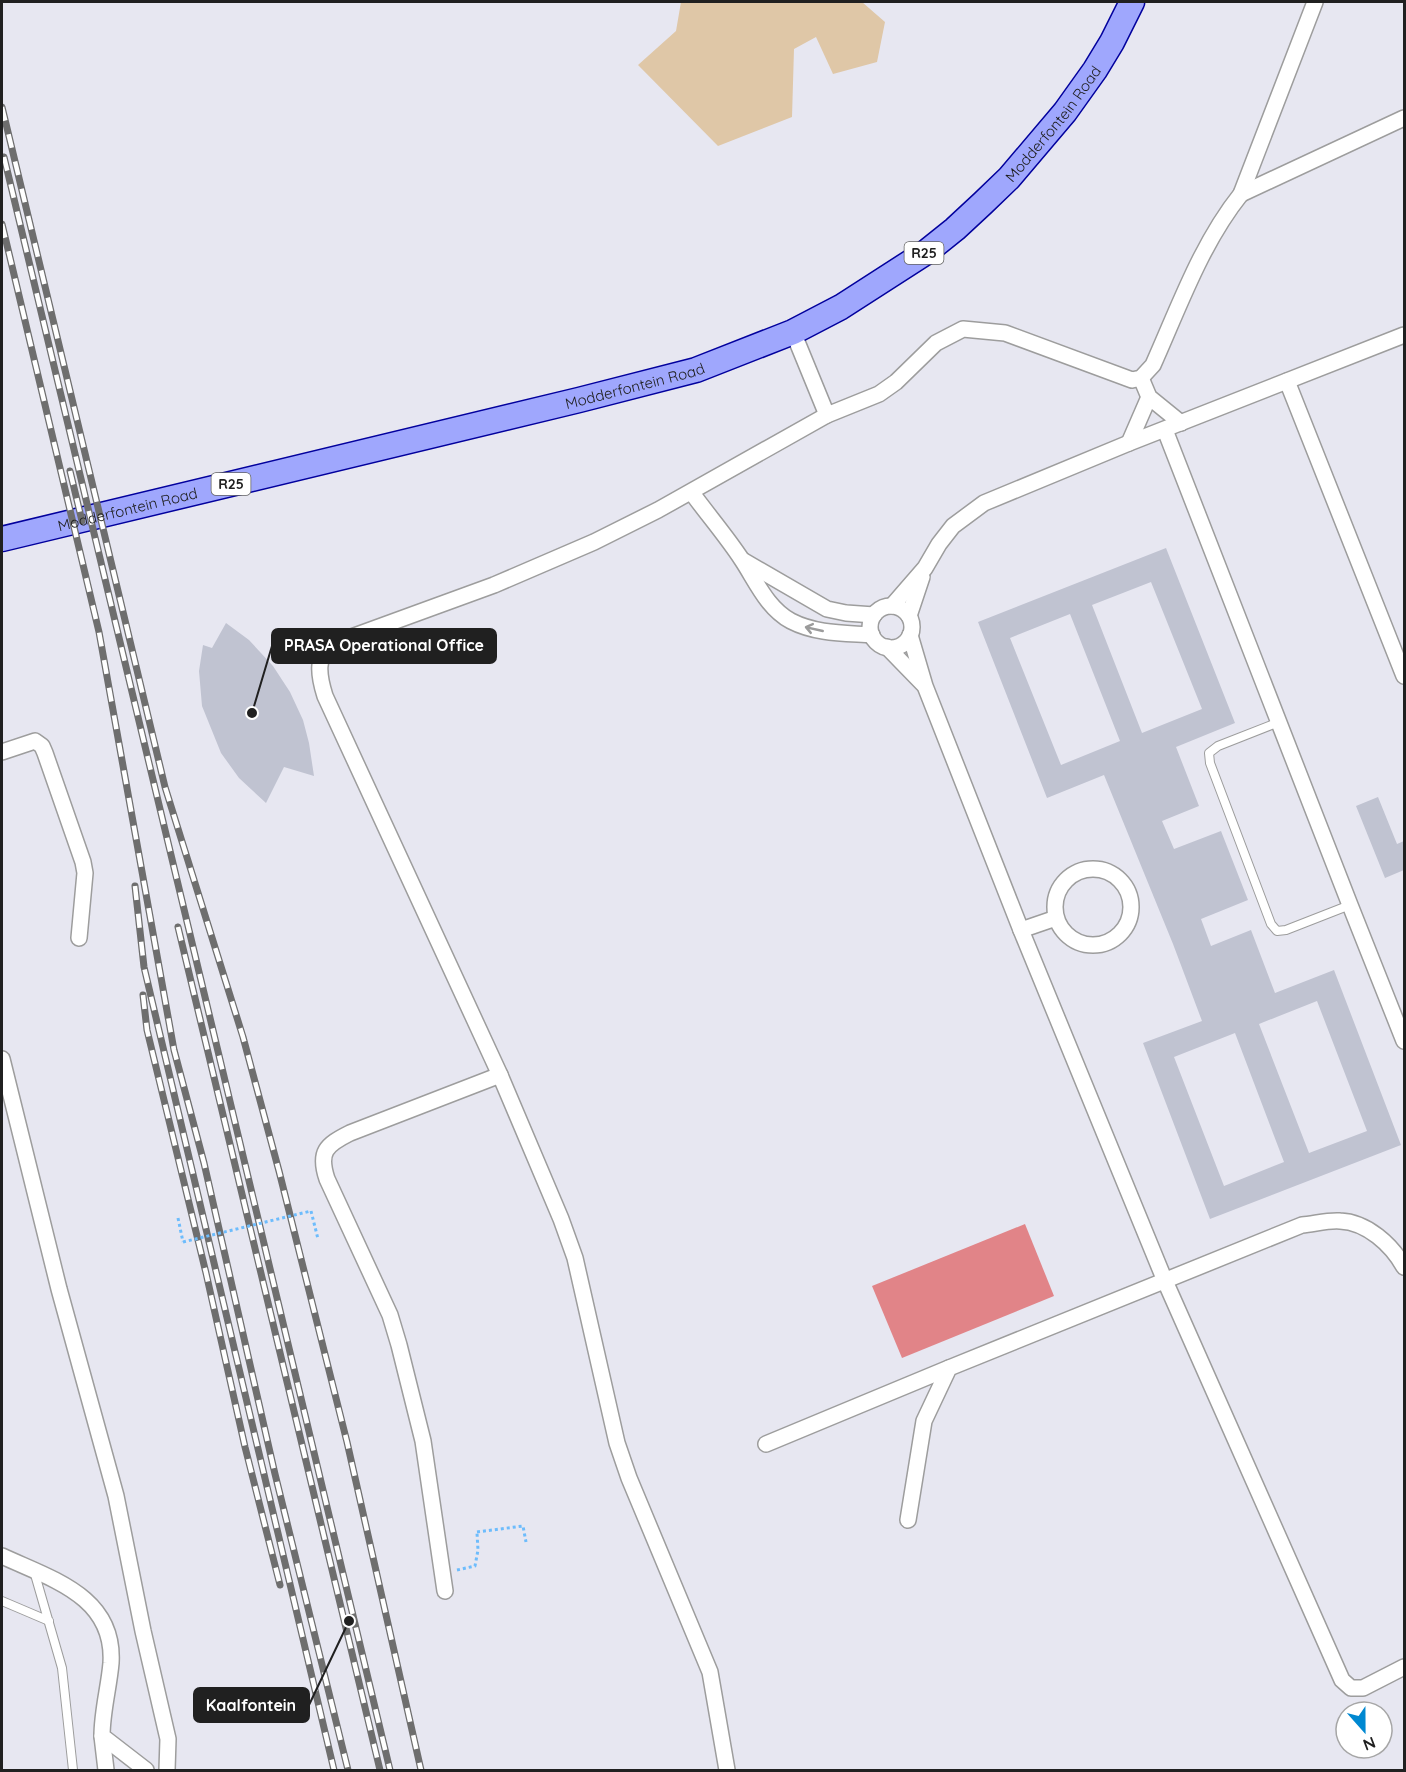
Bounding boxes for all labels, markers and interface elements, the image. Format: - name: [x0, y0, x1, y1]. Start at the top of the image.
- street label: Modderfontein Road: [1001, 62, 1105, 185]
- road number: R25: [904, 242, 944, 264]
- street label: Modderfontein Road: [563, 358, 707, 413]
- road number: R25: [212, 473, 250, 495]
- street label: Modderfontein Road: [56, 483, 199, 535]
- one-way arrow: [805, 622, 824, 634]
- callout: PRASA Operational Office: [272, 629, 496, 663]
- text: PRASA Operational Office: [284, 635, 484, 655]
- callout: Kaalfontein: [194, 1688, 309, 1722]
- text: Kaalfontein: [206, 1695, 296, 1715]
- north arrow: [1334, 1700, 1394, 1760]
- text: N: [1360, 1733, 1378, 1755]

